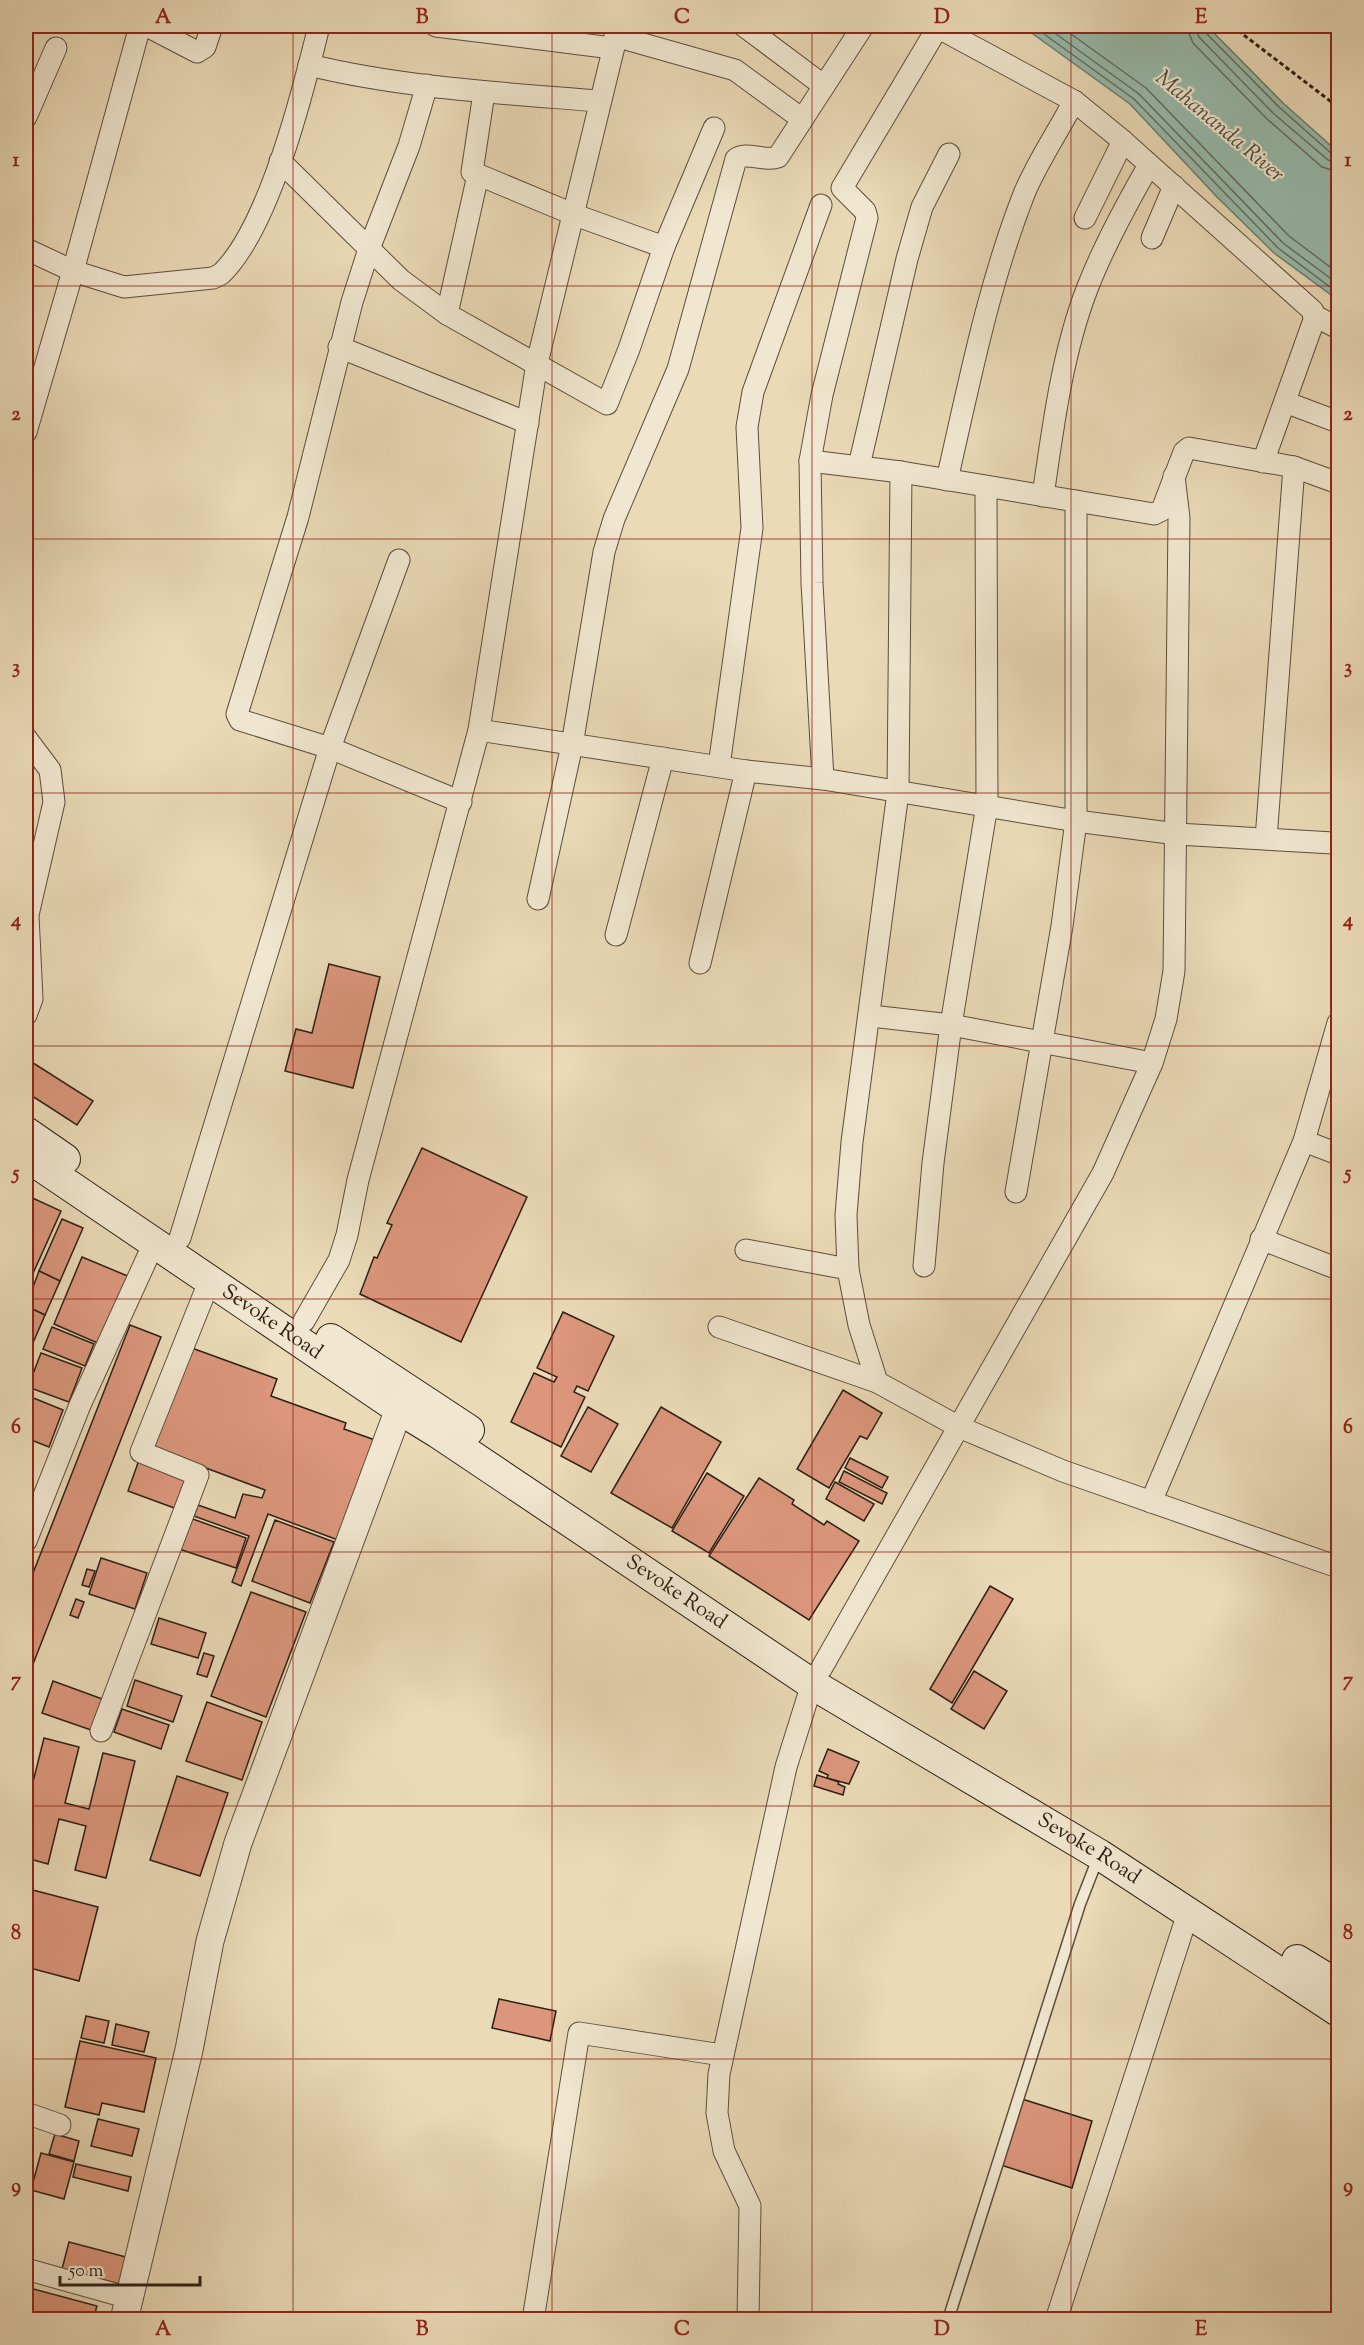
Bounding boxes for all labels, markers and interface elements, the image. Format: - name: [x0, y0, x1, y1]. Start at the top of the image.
- text: A: [155, 4, 172, 33]
- text: B: [416, 4, 429, 33]
- text: C: [674, 4, 690, 33]
- text: D: [934, 4, 950, 33]
- text: E: [1195, 4, 1208, 33]
- water label: Mahananda River: [1147, 63, 1291, 191]
- text: 1: [13, 147, 20, 176]
- text: 1: [1345, 147, 1352, 176]
- text: 2: [11, 401, 21, 430]
- text: 2: [1343, 401, 1353, 430]
- text: 3: [12, 654, 20, 683]
- text: 3: [1344, 654, 1352, 683]
- text: 4: [10, 907, 21, 936]
- text: 4: [1342, 907, 1353, 936]
- text: 5: [11, 1160, 20, 1189]
- text: 5: [1343, 1160, 1352, 1189]
- street label: Sevoke Road: [215, 1278, 328, 1368]
- text: 6: [11, 1414, 21, 1443]
- text: 6: [1343, 1414, 1353, 1443]
- street label: Sevoke Road: [619, 1548, 733, 1638]
- text: 7: [11, 1667, 22, 1696]
- text: 7: [1343, 1667, 1354, 1696]
- street label: Sevoke Road: [1031, 1806, 1146, 1892]
- text: 8: [11, 1920, 21, 1949]
- text: 8: [1343, 1920, 1353, 1949]
- text: 9: [11, 2173, 21, 2202]
- text: 9: [1343, 2173, 1353, 2202]
- scale bar: [60, 2249, 200, 2287]
- text: 50 m: [68, 2259, 104, 2285]
- text: A: [155, 2316, 172, 2345]
- text: B: [416, 2316, 429, 2345]
- text: C: [674, 2316, 690, 2345]
- text: D: [934, 2316, 950, 2345]
- text: E: [1195, 2316, 1208, 2345]

